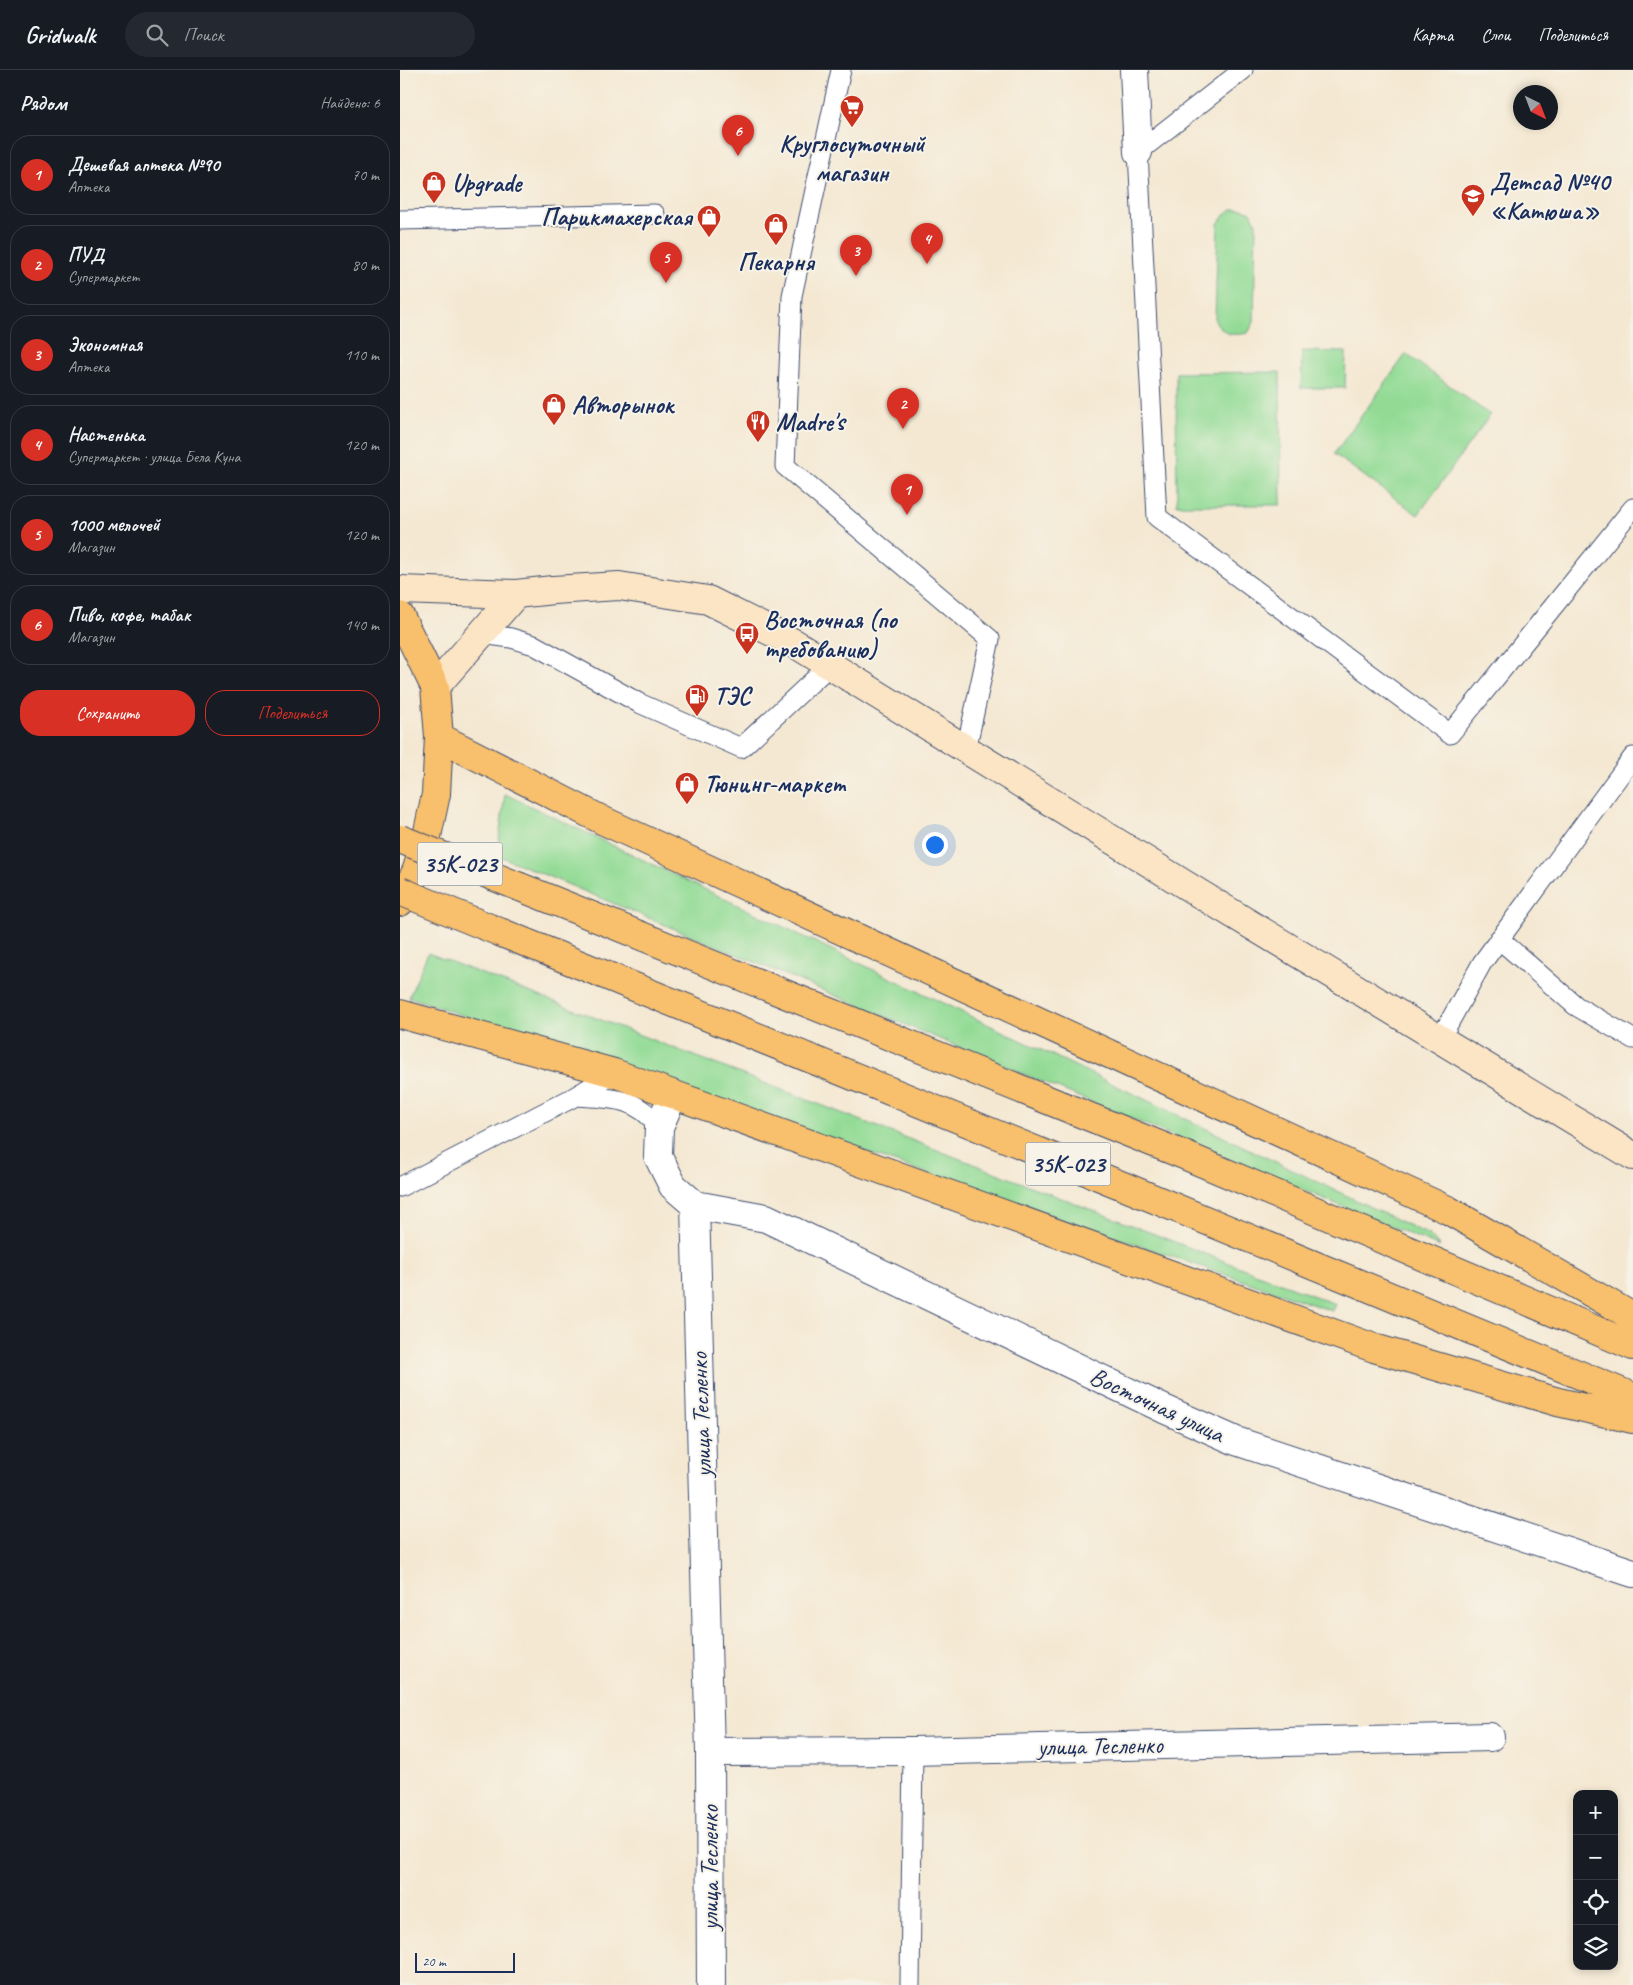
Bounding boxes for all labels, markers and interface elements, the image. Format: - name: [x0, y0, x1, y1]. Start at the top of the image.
- search box: [125, 12, 475, 57]
- text: Gridwalk: [25, 20, 95, 50]
- icon: search: [143, 21, 171, 49]
- text: Поиск: [183, 23, 224, 47]
- text: Карта: [1412, 24, 1453, 46]
- text: Слои: [1481, 24, 1510, 46]
- text: Поделиться: [1538, 24, 1608, 46]
- north arrow: [1513, 85, 1558, 130]
- text: Рядом: [20, 90, 67, 116]
- text: Найдено: 6: [320, 93, 380, 113]
- supermarket icon: Круглосуточный магазин: [839, 94, 865, 128]
- pin: 6: [722, 115, 754, 156]
- place label: Круглосуточный магазин: [779, 128, 927, 189]
- text: Дешевая аптека №90: [68, 153, 220, 177]
- text: 1: [33, 165, 41, 185]
- text: 70 m: [352, 165, 379, 185]
- place label: Детсад №40 «Катюша»: [1490, 166, 1612, 227]
- place label: Upgrade: [452, 167, 523, 199]
- shop icon: Upgrade: [421, 170, 447, 204]
- text: Аптека: [68, 177, 109, 197]
- school or university icon: Детсад №40 «Катюша»: [1460, 183, 1486, 217]
- place label: Парикмахерская: [541, 201, 694, 233]
- shop icon: Парикмахерская: [696, 204, 722, 238]
- shop icon: Пекарня: [763, 212, 789, 246]
- pin: 4: [911, 223, 943, 264]
- pin: 3: [840, 235, 872, 276]
- pin: 5: [650, 242, 682, 283]
- text: ПУД: [68, 243, 105, 267]
- place label: Пекарня: [738, 246, 816, 278]
- text: 2: [33, 255, 41, 275]
- text: 80 m: [352, 255, 379, 275]
- text: Супермаркет: [68, 267, 139, 287]
- text: Экономная: [68, 333, 142, 357]
- text: 3: [33, 345, 41, 365]
- text: 110 m: [345, 345, 379, 365]
- text: Аптека: [68, 357, 109, 377]
- pin: 2: [887, 388, 919, 429]
- place label: Авторынок: [572, 389, 676, 421]
- shop icon: Авторынок: [541, 392, 567, 426]
- place label: Madre's: [776, 406, 847, 438]
- restaurant icon: Madre's: [745, 409, 771, 443]
- text: Настенька: [68, 423, 145, 447]
- text: 4: [33, 435, 41, 455]
- text: 120 m: [345, 435, 379, 455]
- text: Супермаркет · улица Бела Куна: [68, 447, 241, 467]
- pin: 1: [891, 474, 923, 515]
- text: 1000 мелочей: [68, 513, 160, 537]
- text: 5: [34, 525, 40, 545]
- text: 120 m: [345, 525, 379, 545]
- text: Магазин: [68, 537, 115, 557]
- text: Пиво, кофе, табак: [68, 603, 191, 627]
- place label: Восточная (по требованию): [764, 604, 899, 665]
- text: 6: [33, 615, 41, 635]
- text: 140 m: [345, 615, 379, 635]
- bus stop icon: Восточная (по требованию): [734, 621, 760, 655]
- text: Магазин: [68, 627, 115, 647]
- place label: ТЭС: [714, 680, 753, 712]
- fuel station icon: ТЭС: [684, 683, 710, 717]
- button: Сохранить: [20, 690, 195, 736]
- button: Поделиться: [205, 690, 380, 736]
- place label: Тюнинг-маркет: [704, 768, 847, 800]
- shop icon: Тюнинг-маркет: [674, 771, 700, 805]
- your location: [922, 832, 948, 858]
- road number: 35К-023: [418, 842, 502, 886]
- road number: 35К-023: [1026, 1142, 1110, 1186]
- street label: улица Тесленко: [683, 1351, 719, 1480]
- street label: Восточная улица: [1085, 1360, 1231, 1451]
- street label: улица Тесленко: [1035, 1729, 1164, 1763]
- map controls: [1573, 1790, 1618, 1970]
- button: +: [1573, 1790, 1618, 1835]
- street label: улица Тесленко: [694, 1804, 726, 1933]
- button: −: [1573, 1835, 1618, 1880]
- button: locate: [1573, 1880, 1618, 1925]
- button: layers: [1573, 1925, 1618, 1970]
- scale bar: [415, 1950, 515, 1973]
- text: 20 m: [422, 1953, 446, 1970]

